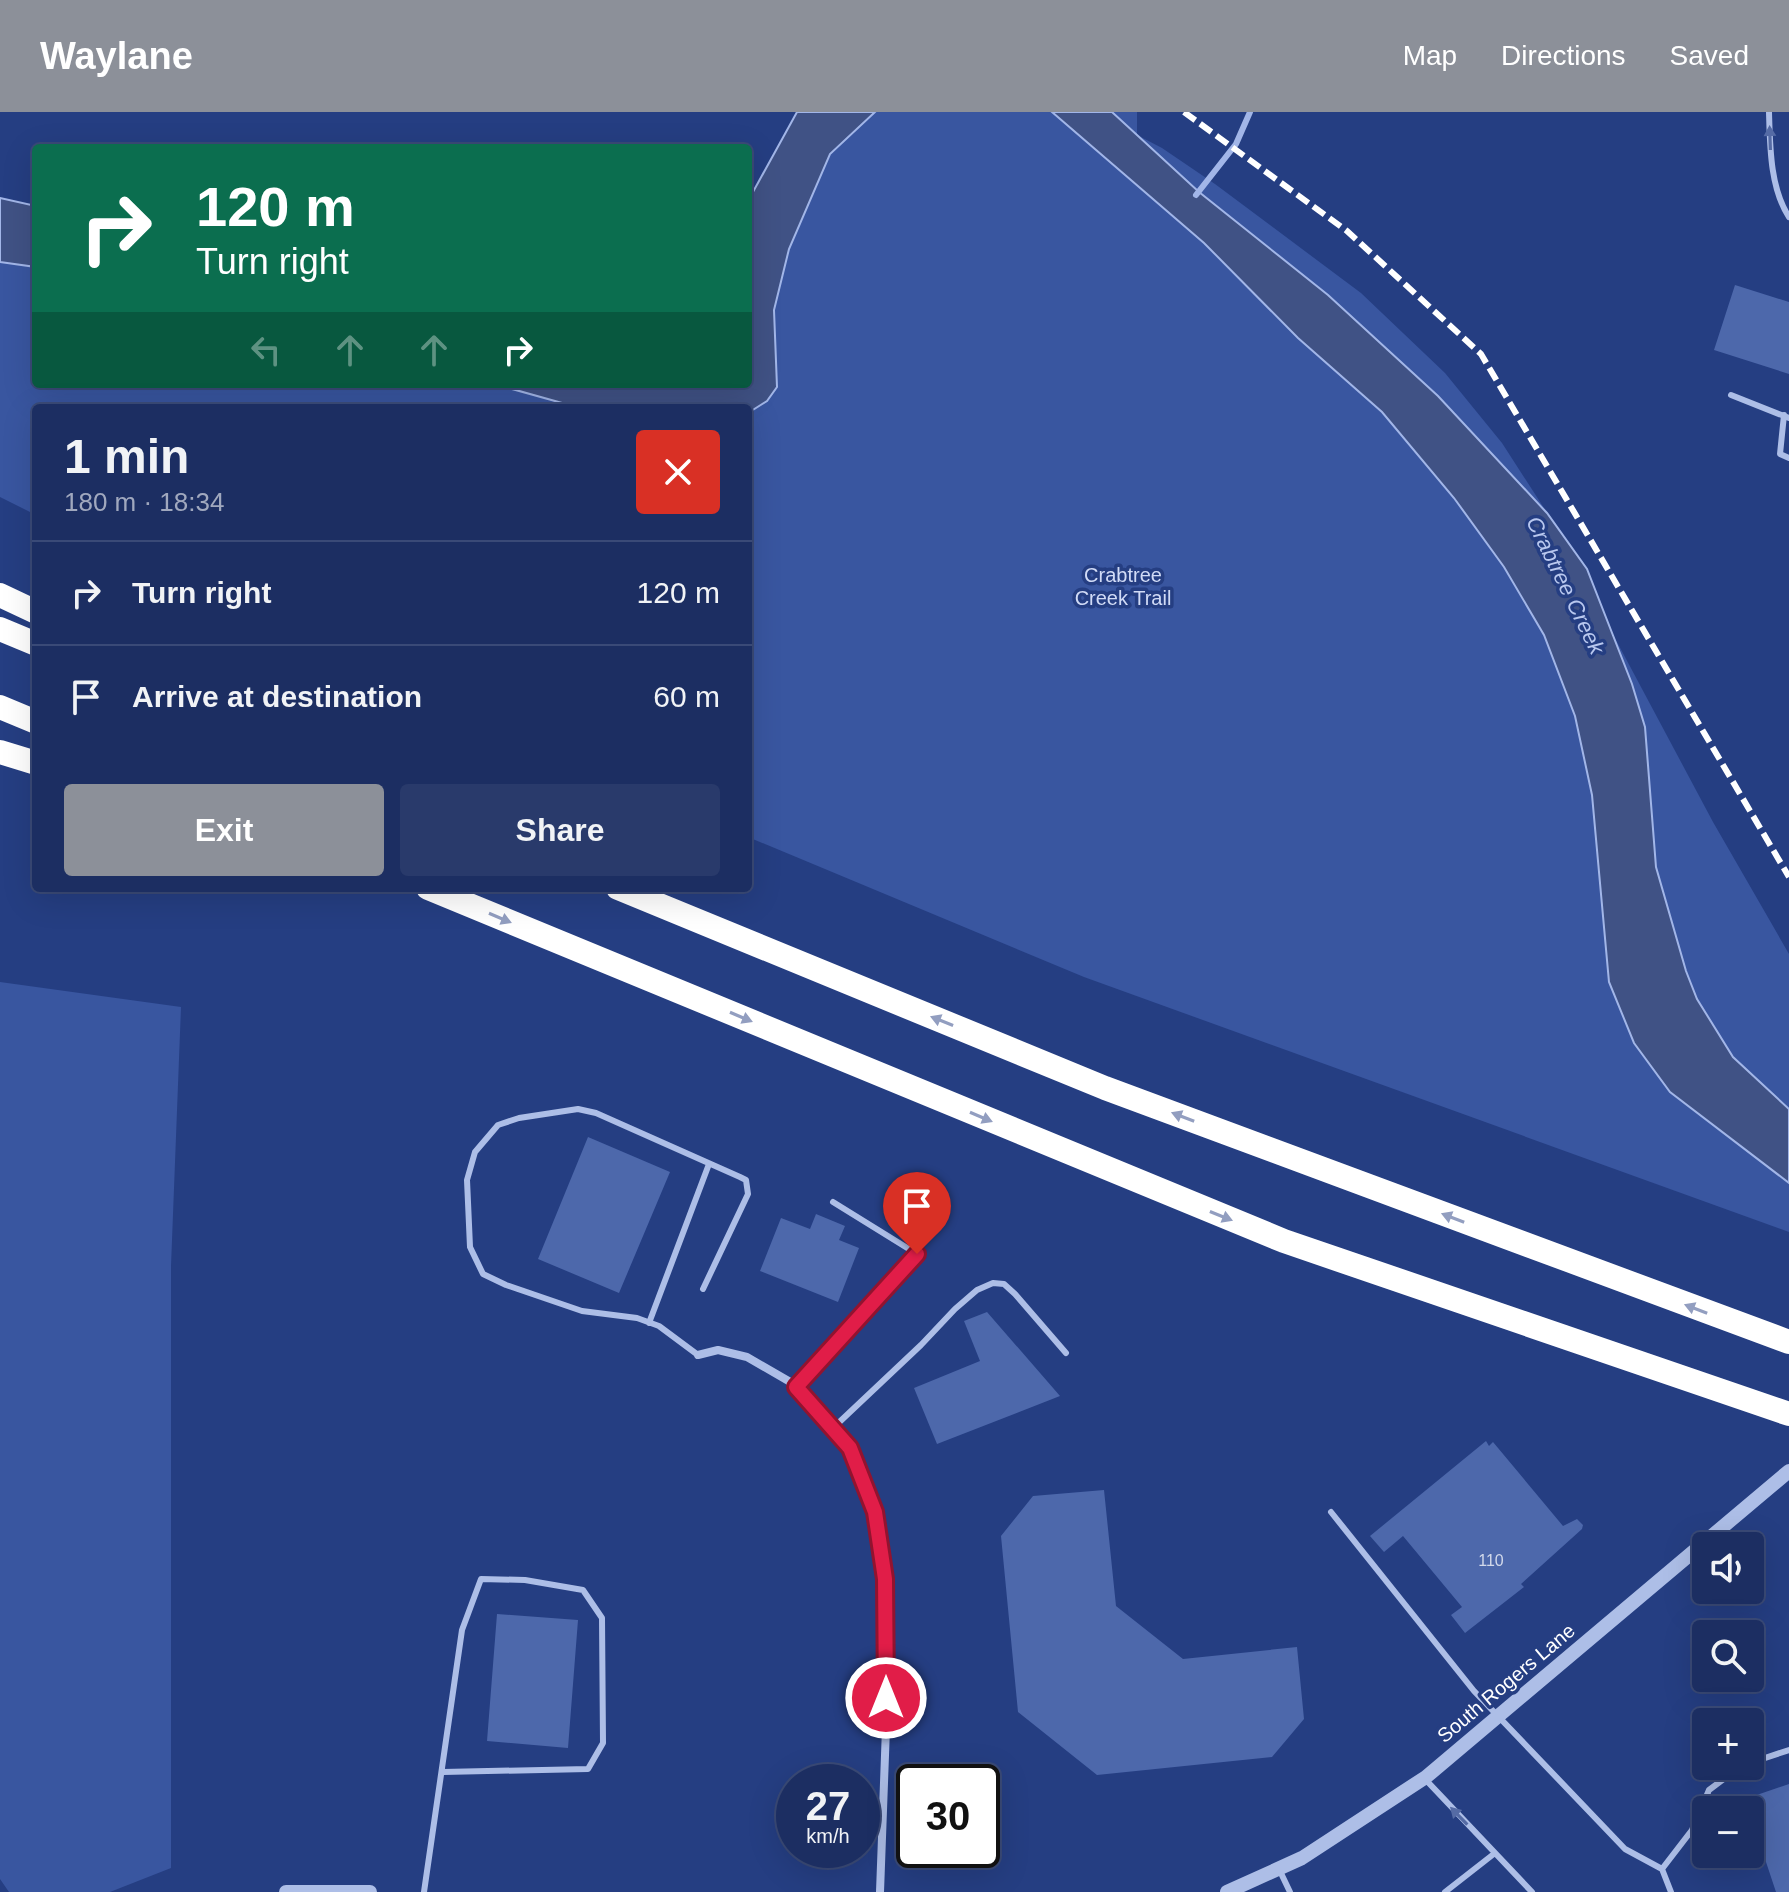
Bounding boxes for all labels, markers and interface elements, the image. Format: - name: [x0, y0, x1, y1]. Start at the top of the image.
- text: Waylane: [40, 35, 193, 77]
- text: Map: [1403, 40, 1457, 71]
- text: Directions: [1501, 40, 1626, 71]
- text: Saved: [1670, 40, 1749, 71]
- one-way arrow: [1764, 125, 1776, 150]
- text: 120 m: [196, 175, 355, 238]
- icon: right: [64, 176, 168, 280]
- text: Turn right: [196, 241, 349, 282]
- icon: left: [244, 328, 288, 372]
- icon: ahead: [328, 328, 372, 372]
- icon: ahead: [412, 328, 456, 372]
- icon: right: [496, 328, 540, 372]
- text: 1 min: [64, 430, 189, 483]
- button: close: [636, 430, 720, 514]
- text: 180 m · 18:34: [64, 487, 224, 517]
- water label: Crabtree Creek: [1521, 512, 1610, 659]
- park label: Crabtree Creek Trail: [1075, 564, 1171, 609]
- icon: right: [64, 571, 108, 615]
- text: Turn right: [132, 576, 271, 609]
- text: 120 m: [637, 576, 720, 609]
- icon: arrive: [64, 675, 108, 719]
- text: Arrive at destination: [132, 680, 422, 713]
- text: 60 m: [653, 680, 720, 713]
- button: Exit: [64, 784, 384, 876]
- button: Share: [400, 784, 720, 876]
- one-way arrow: [488, 912, 512, 925]
- one-way arrow: [729, 1011, 753, 1024]
- one-way arrow: [930, 1014, 954, 1027]
- one-way arrow: [1171, 1110, 1195, 1123]
- one-way arrow: [969, 1111, 993, 1124]
- pin: [883, 1172, 951, 1254]
- icon: arrive: [895, 1184, 939, 1228]
- one-way arrow: [1209, 1209, 1233, 1222]
- one-way arrow: [1441, 1211, 1465, 1224]
- one-way arrow: [1684, 1302, 1708, 1315]
- map controls: [1692, 1532, 1764, 1868]
- button: sound: [1692, 1532, 1764, 1604]
- house number: 110: [1478, 1552, 1504, 1569]
- street label: South Rogers Lane: [1433, 1619, 1579, 1747]
- button: search: [1692, 1620, 1764, 1692]
- position arrow: [844, 1656, 928, 1740]
- button: +: [1692, 1708, 1764, 1780]
- speed limit sign: 30: [896, 1764, 1000, 1868]
- text: 27: [806, 1784, 850, 1828]
- button: −: [1692, 1796, 1764, 1868]
- one-way arrow: [1451, 1807, 1469, 1826]
- text: km/h: [806, 1825, 850, 1847]

